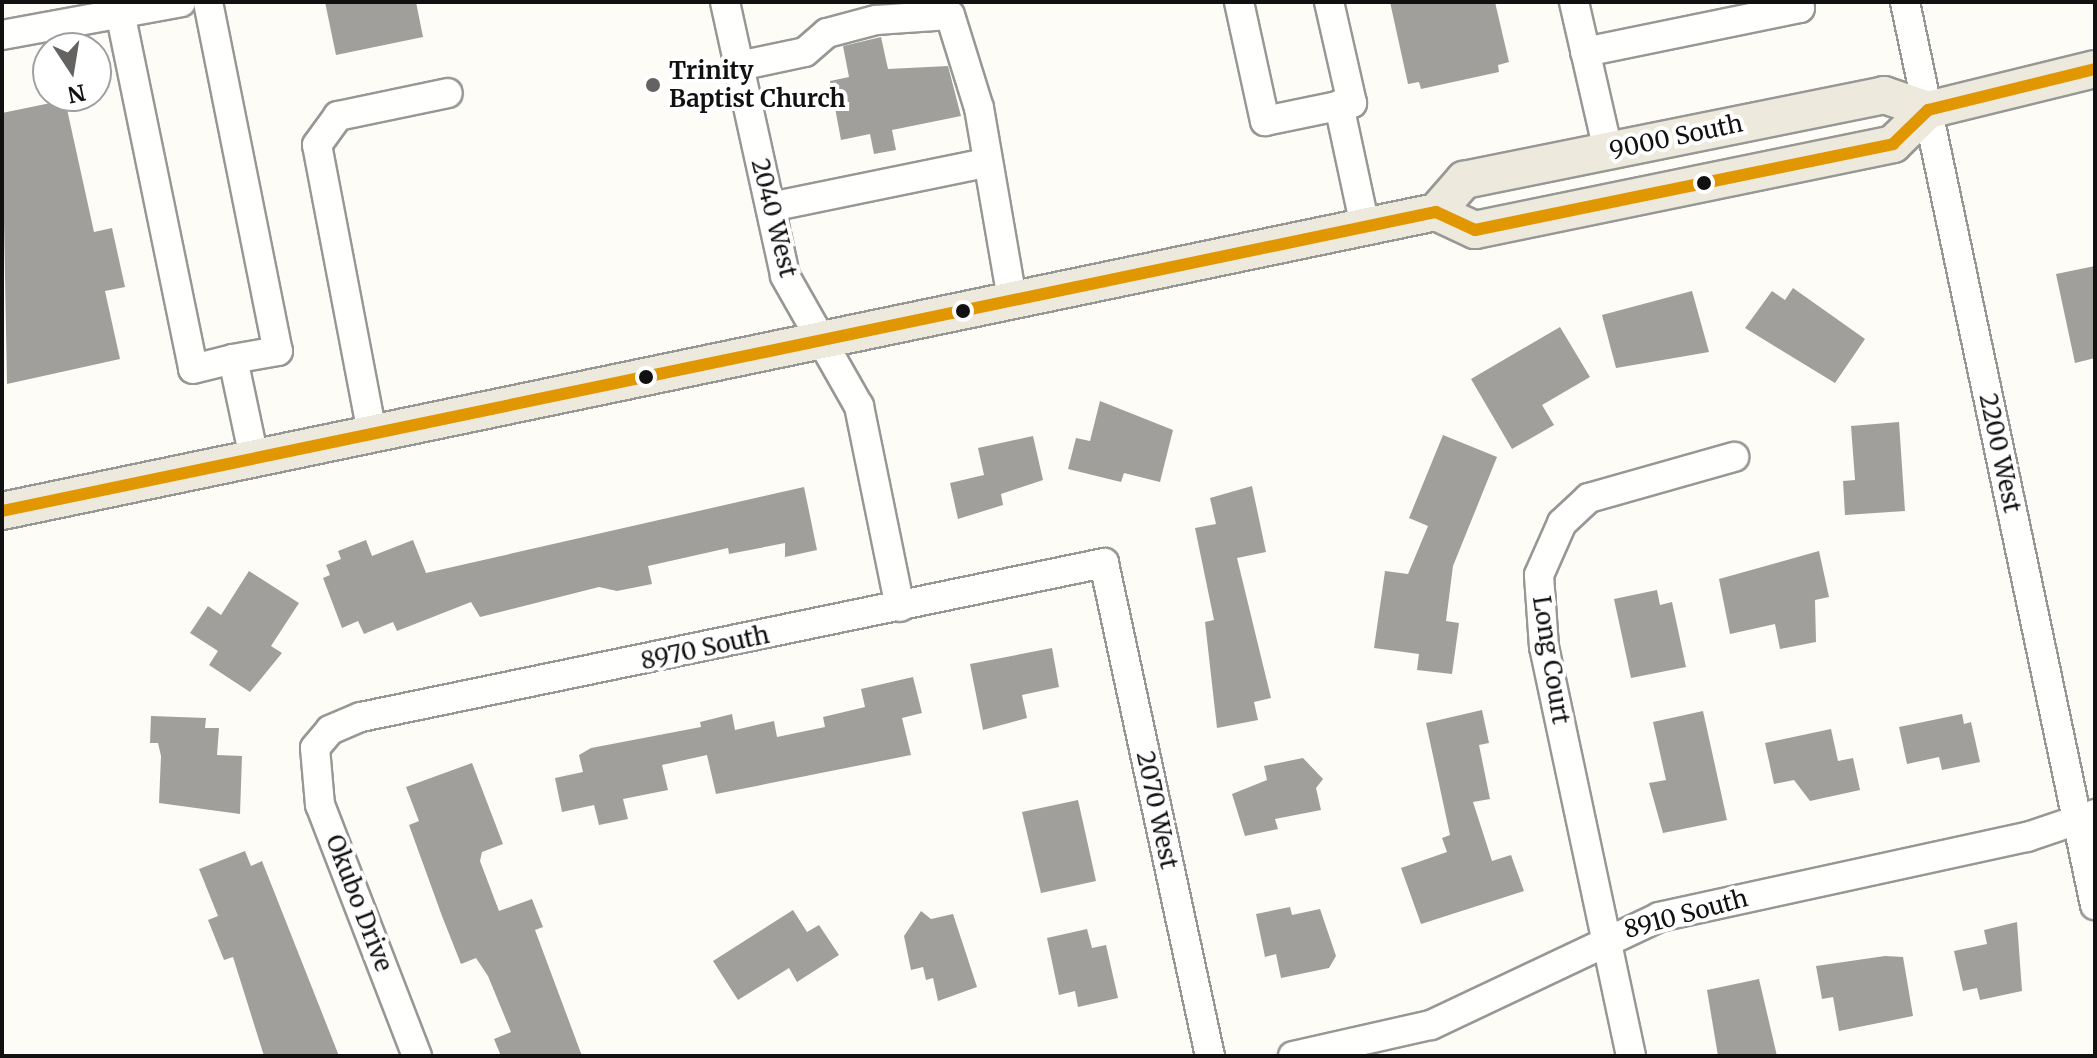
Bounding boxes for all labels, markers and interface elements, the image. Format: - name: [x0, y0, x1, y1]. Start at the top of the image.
- north arrow: [32, 32, 112, 112]
- place label: Trinity Baptist Church: [669, 57, 846, 113]
- marker: Trinity Baptist Church: [644, 76, 662, 94]
- text: N: [65, 78, 88, 109]
- street label: 9000 South: [1607, 109, 1745, 165]
- street label: 2040 West: [745, 156, 803, 280]
- unlabelled marker: [1696, 175, 1712, 191]
- unlabelled marker: [955, 303, 971, 319]
- unlabelled marker: [638, 369, 654, 385]
- street label: 2200 West: [1973, 391, 2027, 515]
- street label: Long Court: [1527, 594, 1575, 726]
- street label: 8970 South: [638, 620, 772, 676]
- street label: 2070 West: [1130, 749, 1184, 871]
- street label: Okubo Drive: [320, 831, 398, 975]
- street label: 8910 South: [1621, 884, 1751, 944]

